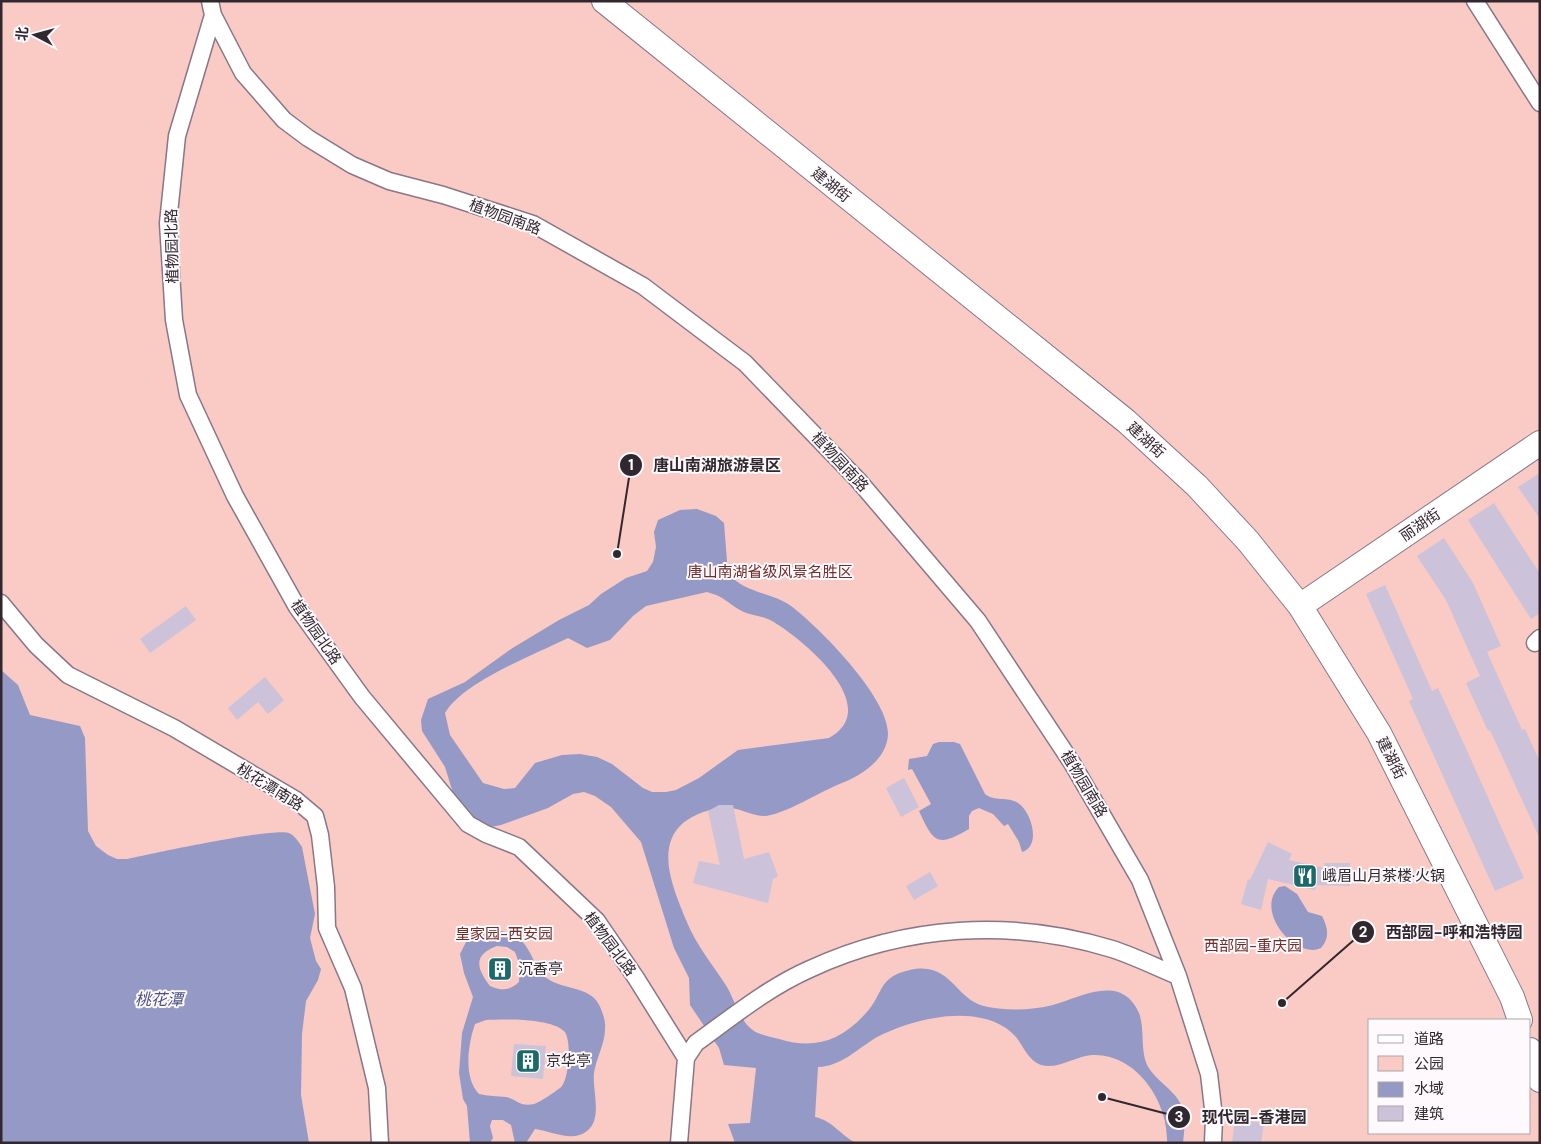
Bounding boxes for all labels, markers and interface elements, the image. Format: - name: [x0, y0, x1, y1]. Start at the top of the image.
- north arrow: [10, 10, 60, 60]
- text: 北: [12, 26, 32, 42]
- street label: 建湖街: [807, 163, 855, 207]
- street label: 植物园南路: [466, 195, 544, 239]
- street label: 植物园北路: [161, 208, 183, 284]
- street label: 建湖街: [1123, 418, 1169, 462]
- street label: 植物园南路: [807, 428, 873, 496]
- callout: 唐山南湖旅游景区: [618, 449, 791, 480]
- text: 1: [628, 455, 634, 475]
- text: 唐山南湖旅游景区: [653, 455, 781, 476]
- street label: 丽湖街: [1396, 504, 1444, 546]
- park label: 唐山南湖省级风景名胜区: [687, 562, 853, 582]
- street label: 植物园北路: [286, 596, 346, 668]
- street label: 建湖街: [1372, 733, 1410, 783]
- street label: 植物园南路: [1056, 747, 1112, 821]
- street label: 桃花潭南路: [233, 759, 307, 815]
- restaurant icon: 峨眉山月茶楼·火锅: [1292, 863, 1318, 889]
- place label: 峨眉山月茶楼·火锅: [1322, 866, 1445, 886]
- street label: 植物园北路: [579, 908, 641, 980]
- callout: 西部园-呼和浩特园: [1351, 917, 1533, 948]
- text: 2: [1359, 922, 1368, 942]
- text: 西部园-呼和浩特园: [1385, 922, 1523, 943]
- park label: 皇家园-西安园: [455, 924, 553, 944]
- park label: 西部园-重庆园: [1204, 936, 1302, 956]
- building icon: 沉香亭: [487, 956, 513, 982]
- place label: 沉香亭: [518, 959, 563, 979]
- water label: 桃花潭: [135, 989, 186, 1010]
- legend: [1368, 1019, 1531, 1134]
- text: 道路: [1414, 1029, 1444, 1049]
- building icon: 京华亭: [515, 1048, 541, 1074]
- place label: 京华亭: [546, 1051, 591, 1071]
- text: 公园: [1414, 1054, 1444, 1074]
- text: 水域: [1414, 1079, 1444, 1099]
- callout: 现代园-香港园: [1167, 1102, 1317, 1133]
- text: 建筑: [1414, 1104, 1444, 1124]
- text: 3: [1174, 1107, 1184, 1127]
- text: 现代园-香港园: [1201, 1107, 1307, 1128]

